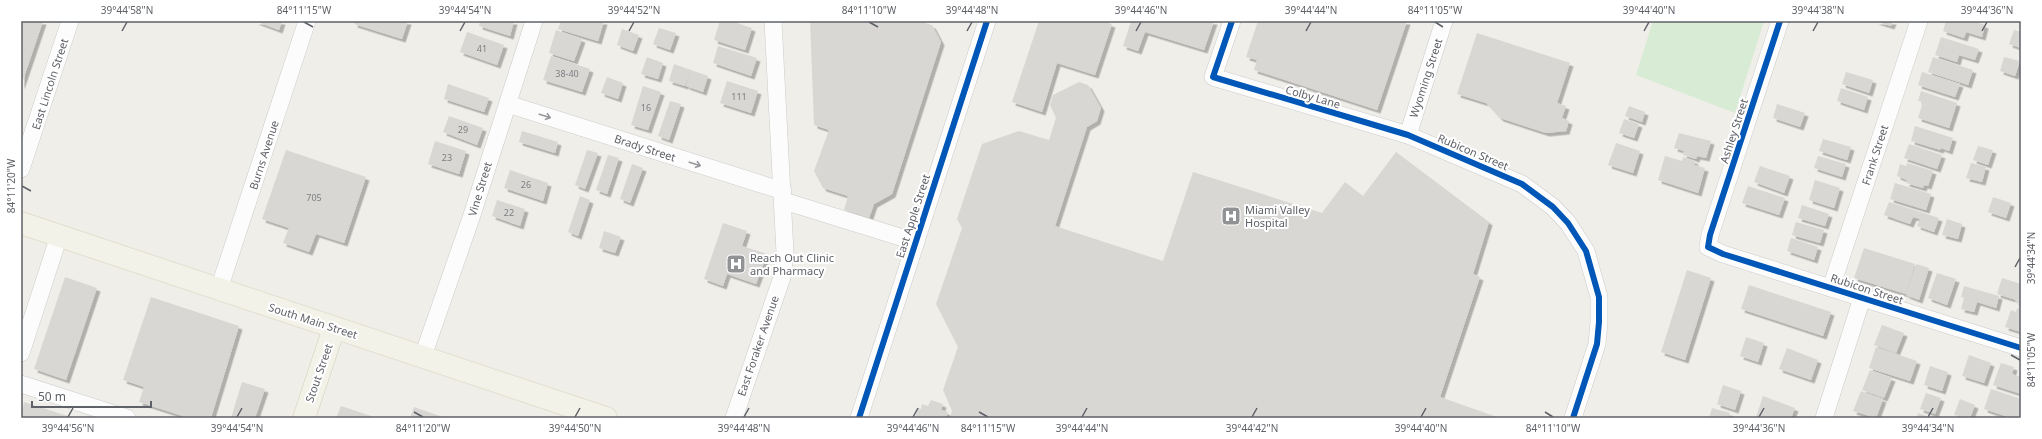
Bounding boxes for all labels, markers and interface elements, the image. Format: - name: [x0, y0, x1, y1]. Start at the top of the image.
- text: 39°44'58"N: [101, 3, 153, 17]
- text: 84°11'15"W: [277, 3, 332, 17]
- text: 39°44'54"N: [439, 3, 491, 17]
- text: 39°44'52"N: [608, 3, 660, 17]
- text: 84°11'10"W: [842, 3, 897, 17]
- text: 39°44'48"N: [946, 3, 998, 17]
- text: 39°44'46"N: [1115, 3, 1167, 17]
- text: 39°44'44"N: [1285, 3, 1337, 17]
- text: 84°11'05"W: [1408, 3, 1463, 17]
- text: 39°44'40"N: [1623, 3, 1675, 17]
- text: 39°44'38"N: [1792, 3, 1844, 17]
- text: 39°44'36"N: [1961, 3, 2013, 17]
- street label: East Lincoln Street: [28, 36, 71, 131]
- street label: Wyoming Street: [1406, 36, 1445, 120]
- house number: 41: [477, 42, 487, 55]
- house number: 38-40: [555, 67, 579, 80]
- street label: Colby Lane: [1284, 82, 1342, 112]
- house number: 111: [731, 90, 747, 103]
- street label: Ashley Street: [1716, 97, 1751, 165]
- house number: 16: [641, 101, 651, 114]
- one-way arrow: [538, 113, 551, 120]
- street label: Burns Avenue: [245, 118, 282, 191]
- house number: 29: [458, 123, 468, 136]
- street label: Frank Street: [1858, 123, 1891, 187]
- street label: Rubicon Street: [1435, 130, 1511, 173]
- street label: Brady Street: [613, 131, 678, 164]
- house number: 23: [442, 151, 452, 164]
- text: 84°11'20"W: [4, 158, 18, 213]
- street label: Vine Street: [464, 160, 495, 218]
- one-way arrow: [689, 161, 702, 168]
- street label: East Apple Street: [892, 172, 933, 260]
- house number: 26: [521, 178, 531, 191]
- house number: 705: [306, 191, 322, 204]
- place label: Miami Valley Hospital: [1245, 202, 1310, 230]
- hospital icon: Miami Valley Hospital: [1220, 205, 1242, 227]
- house number: 22: [504, 206, 514, 219]
- text: 39°44'34"N: [2024, 232, 2038, 284]
- place label: Reach Out Clinic and Pharmacy: [750, 250, 834, 278]
- hospital icon: Reach Out Clinic and Pharmacy: [725, 253, 747, 275]
- street label: Rubicon Street: [1829, 270, 1905, 307]
- street label: East Foraker Avenue: [733, 294, 782, 398]
- street label: South Main Street: [267, 299, 359, 342]
- text: 84°11'05"W: [2024, 332, 2038, 387]
- street label: Stout Street: [302, 342, 336, 404]
- scale bar: [32, 383, 151, 409]
- text: 50 m: [38, 388, 66, 405]
- text: 39°44'56"N: [42, 421, 94, 435]
- text: 39°44'54"N: [211, 421, 263, 435]
- text: 84°11'20"W: [396, 421, 451, 435]
- text: 39°44'50"N: [549, 421, 601, 435]
- text: 39°44'48"N: [718, 421, 770, 435]
- text: 39°44'46"N: [887, 421, 939, 435]
- text: 84°11'15"W: [961, 421, 1016, 435]
- text: 39°44'44"N: [1056, 421, 1108, 435]
- text: 39°44'42"N: [1226, 421, 1278, 435]
- text: 39°44'40"N: [1395, 421, 1447, 435]
- text: 84°11'10"W: [1526, 421, 1581, 435]
- text: 39°44'36"N: [1733, 421, 1785, 435]
- text: 39°44'34"N: [1902, 421, 1954, 435]

